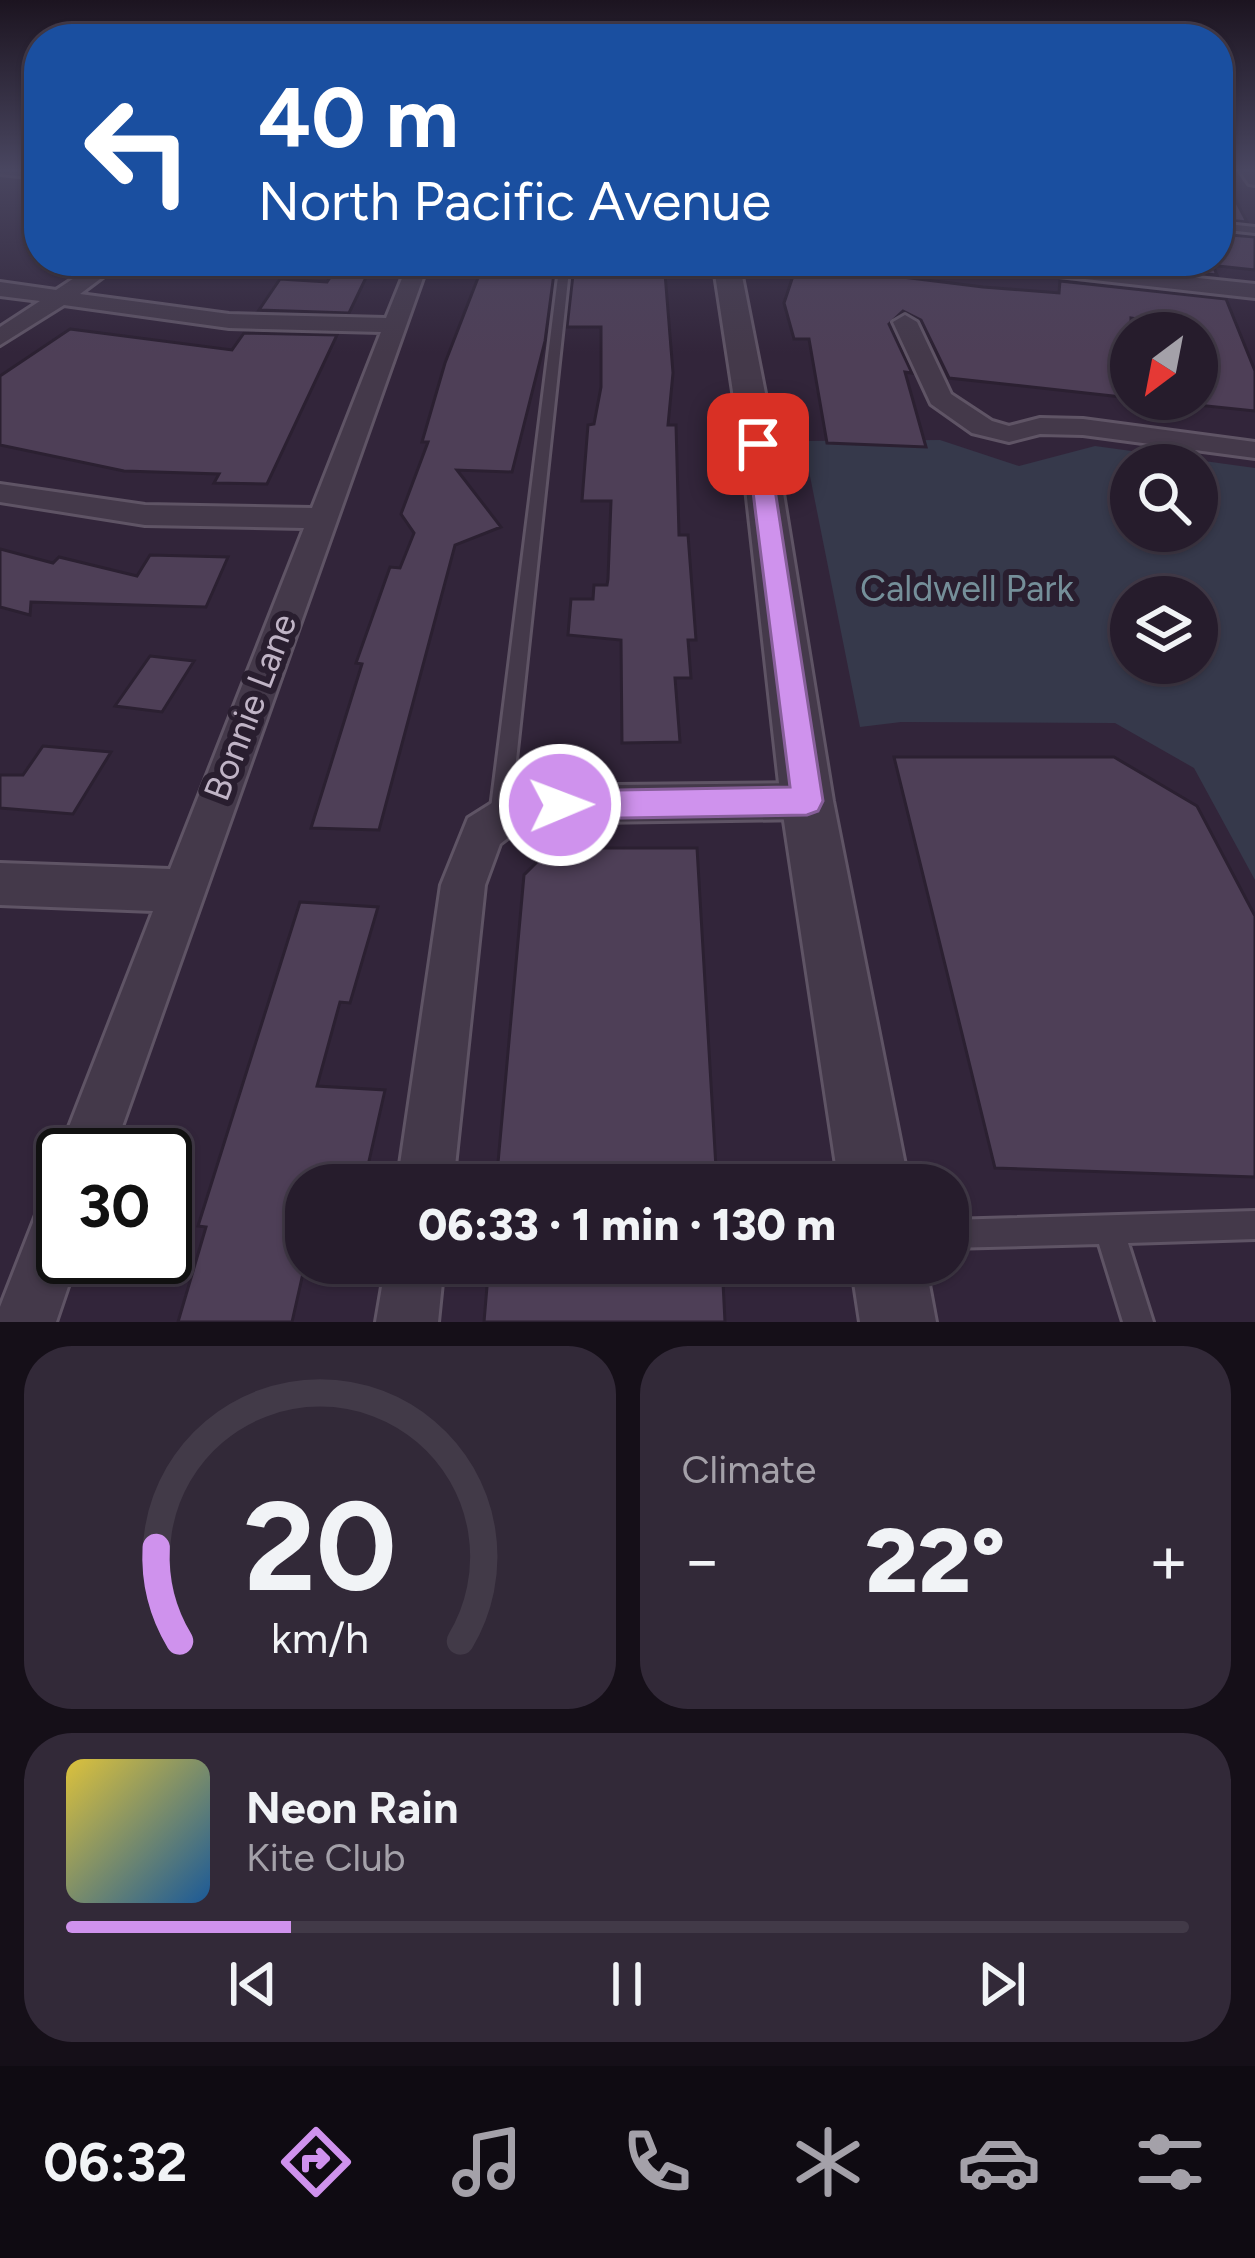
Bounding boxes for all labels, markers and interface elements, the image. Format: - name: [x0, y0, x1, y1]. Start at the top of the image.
- text: 40 m: [258, 67, 459, 168]
- icon: left: [60, 72, 216, 228]
- text: North Pacific Avenue: [258, 169, 771, 234]
- north arrow: [1110, 312, 1218, 420]
- map controls: [1110, 312, 1218, 684]
- pin: [707, 393, 809, 495]
- icon: arrive: [725, 411, 791, 477]
- button: search: [1110, 444, 1218, 552]
- park label: Caldwell Park: [860, 567, 1075, 610]
- button: layers: [1110, 576, 1218, 684]
- street label: Bonnie Lane: [195, 607, 305, 807]
- position arrow: [497, 742, 623, 868]
- speed limit sign: 30: [36, 1128, 192, 1284]
- text: 06:33 · 1 min · 130 m: [418, 1197, 836, 1251]
- text: Climate: [682, 1446, 816, 1493]
- text: 20: [243, 1471, 396, 1621]
- text: 22°: [865, 1506, 1005, 1615]
- text: −: [682, 1520, 723, 1600]
- text: +: [1148, 1520, 1189, 1600]
- text: km/h: [271, 1611, 369, 1663]
- text: Neon Rain: [246, 1780, 459, 1834]
- text: Kite Club: [246, 1834, 406, 1881]
- icon: previous: [220, 1951, 286, 2017]
- icon: pause: [594, 1951, 660, 2017]
- icon: next: [969, 1951, 1035, 2017]
- icon: directions: [274, 2120, 358, 2204]
- icon: music: [445, 2120, 529, 2204]
- icon: phone: [615, 2120, 699, 2204]
- icon: climate: [786, 2120, 870, 2204]
- icon: car: [957, 2120, 1041, 2204]
- icon: filters: [1128, 2120, 1212, 2204]
- text: 06:32: [43, 2130, 187, 2195]

